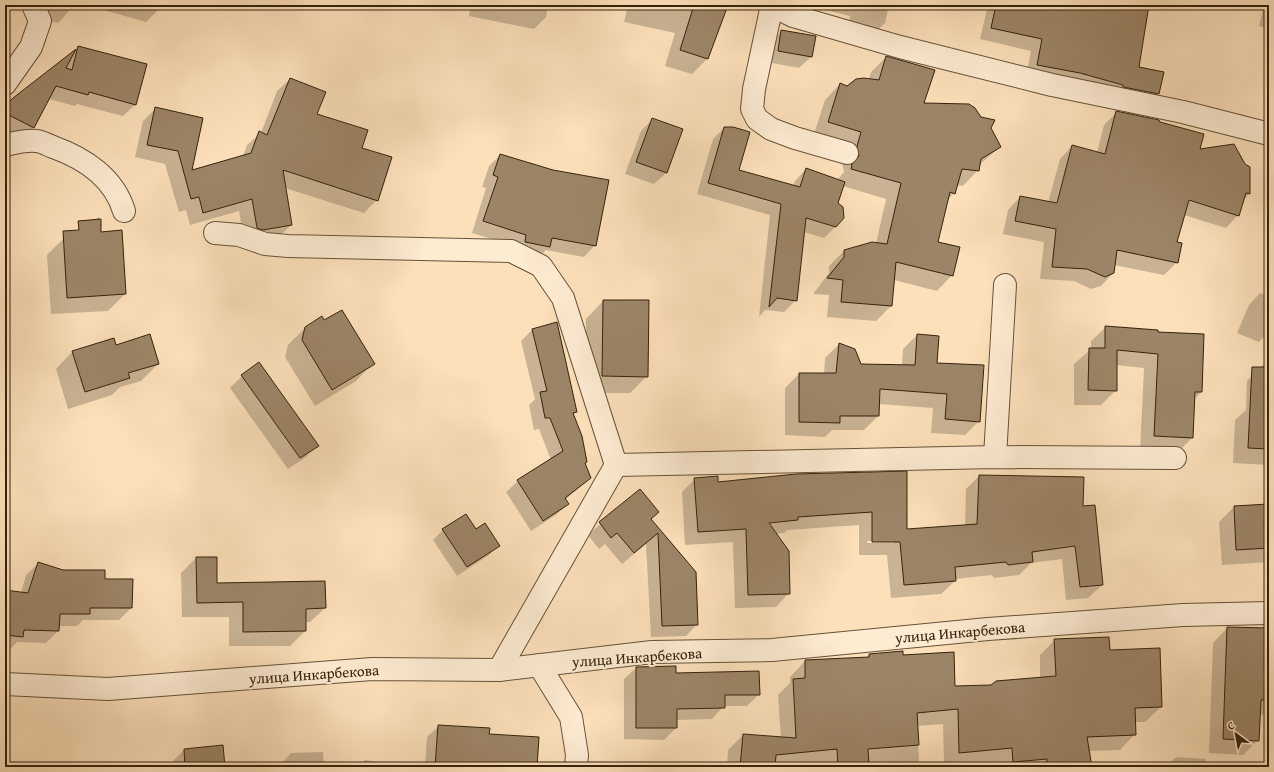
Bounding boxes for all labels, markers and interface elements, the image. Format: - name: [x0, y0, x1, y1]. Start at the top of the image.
- street label: улица Инкарбекова: [893, 616, 1027, 648]
- street label: улица Инкарбекова: [570, 642, 704, 672]
- street label: улица Инкарбекова: [247, 659, 381, 689]
- north arrow: [1216, 714, 1256, 754]
- text: С: [1224, 717, 1238, 734]

